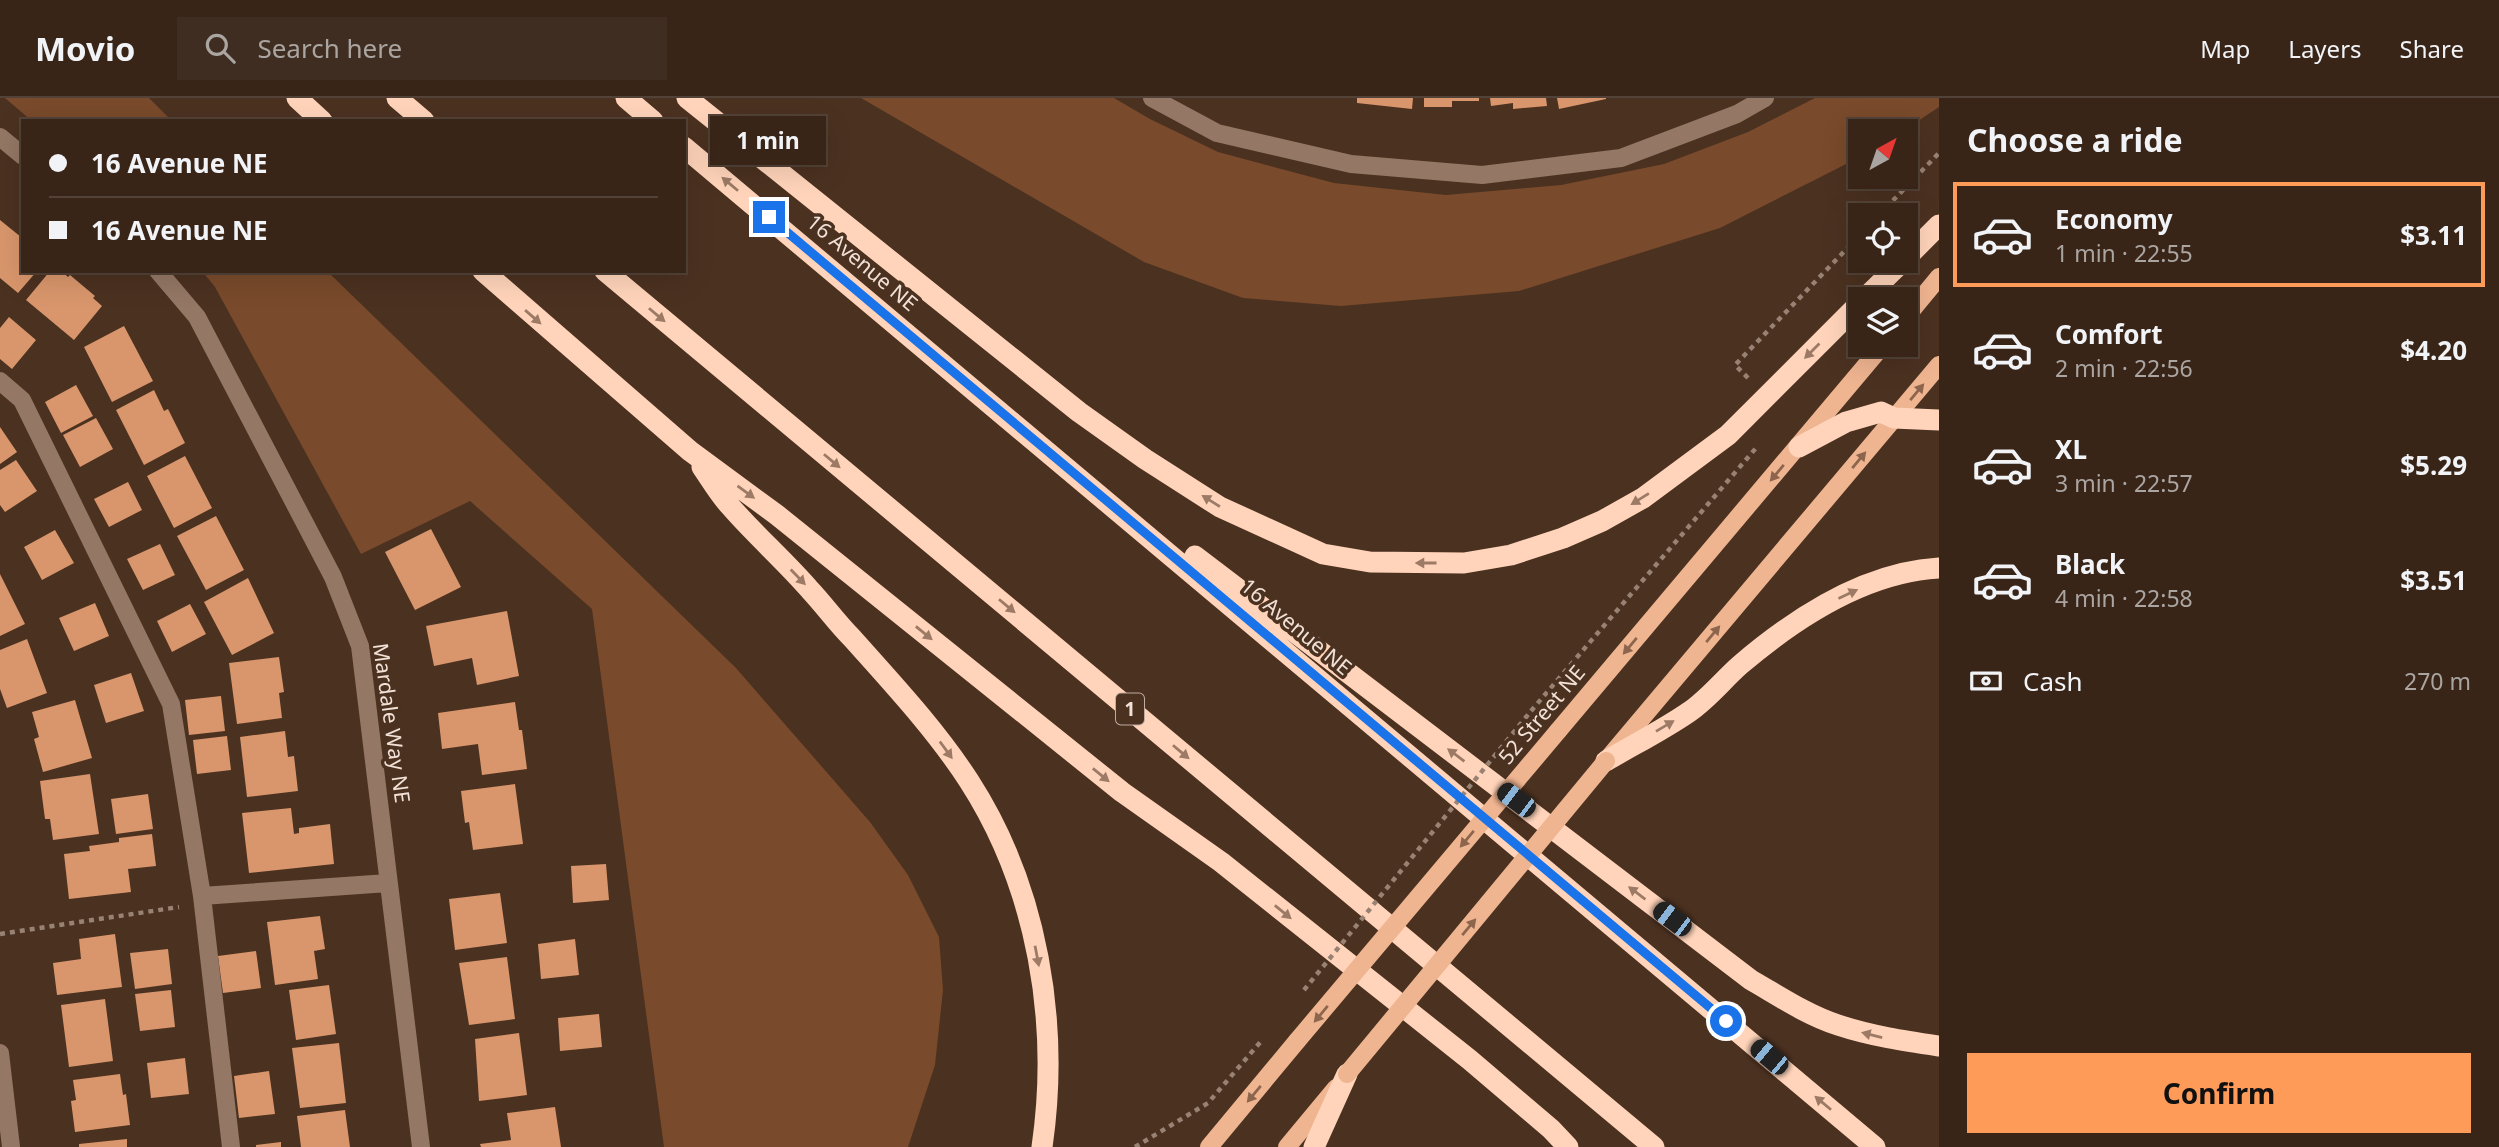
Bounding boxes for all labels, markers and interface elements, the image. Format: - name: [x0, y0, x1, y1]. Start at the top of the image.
- search box: [177, 17, 667, 80]
- text: Movio: [35, 26, 135, 71]
- icon: search: [201, 29, 239, 67]
- text: Search here: [257, 30, 402, 66]
- text: Map: [2200, 32, 2250, 65]
- text: Layers: [2288, 32, 2362, 65]
- text: Share: [2400, 32, 2464, 65]
- callout: 1 min: [711, 116, 827, 164]
- text: Choose a ride: [1967, 118, 2183, 161]
- north arrow: [1848, 119, 1918, 189]
- map controls: [1848, 119, 1918, 357]
- text: 1 min: [736, 124, 800, 156]
- text: 16 Avenue NE: [91, 145, 268, 181]
- one-way arrow: [721, 177, 739, 192]
- route end: [753, 201, 785, 233]
- text: Economy: [2055, 201, 2173, 237]
- button: locate: [1848, 203, 1918, 273]
- icon: car: [1971, 203, 2034, 266]
- street label: 16 Avenue NE: [801, 208, 924, 317]
- text: 16 Avenue NE: [91, 212, 268, 248]
- text: $3.11: [2400, 217, 2467, 253]
- text: 1 min · 22:55: [2055, 237, 2193, 269]
- button: layers: [1848, 287, 1918, 357]
- one-way arrow: [649, 307, 666, 322]
- one-way arrow: [525, 309, 542, 324]
- text: Comfort: [2055, 316, 2163, 352]
- icon: car: [1971, 318, 2034, 381]
- text: $4.20: [2400, 332, 2467, 368]
- one-way arrow: [1803, 342, 1820, 359]
- text: 2 min · 22:56: [2055, 352, 2193, 384]
- one-way arrow: [1909, 383, 1924, 401]
- text: XL: [2055, 431, 2087, 467]
- icon: car: [1971, 433, 2034, 496]
- text: $5.29: [2400, 447, 2467, 483]
- one-way arrow: [1852, 451, 1867, 469]
- one-way arrow: [823, 453, 841, 468]
- one-way arrow: [1770, 464, 1785, 481]
- text: 3 min · 22:57: [2055, 467, 2193, 499]
- one-way arrow: [736, 484, 754, 499]
- one-way arrow: [1630, 492, 1650, 505]
- one-way arrow: [1201, 495, 1220, 508]
- text: Black: [2055, 546, 2125, 582]
- icon: car: [1971, 548, 2034, 611]
- one-way arrow: [1414, 557, 1436, 569]
- text: $3.51: [2400, 562, 2467, 598]
- one-way arrow: [790, 568, 806, 585]
- street label: 16 Avenue NE: [1235, 572, 1358, 681]
- text: 4 min · 22:58: [2055, 582, 2193, 614]
- one-way arrow: [1838, 588, 1858, 599]
- one-way arrow: [997, 599, 1015, 614]
- one-way arrow: [915, 625, 932, 640]
- one-way arrow: [1705, 625, 1720, 642]
- one-way arrow: [1622, 637, 1638, 655]
- street label: Mardale Way NE: [367, 641, 417, 805]
- street label: 52 Street NE: [1492, 659, 1591, 770]
- icon: cash: [1967, 662, 2005, 700]
- text: Cash: [2023, 663, 2083, 699]
- text: 270 m: [2404, 665, 2471, 697]
- road number: 1: [1116, 694, 1144, 724]
- one-way arrow: [1655, 720, 1674, 732]
- one-way arrow: [939, 741, 953, 759]
- one-way arrow: [1173, 744, 1190, 759]
- one-way arrow: [1447, 748, 1465, 762]
- one-way arrow: [1092, 768, 1110, 783]
- car: [1493, 779, 1540, 821]
- one-way arrow: [1460, 831, 1475, 848]
- one-way arrow: [1628, 886, 1646, 900]
- car: [1649, 898, 1696, 940]
- one-way arrow: [1275, 904, 1292, 919]
- one-way arrow: [1461, 918, 1477, 936]
- one-way arrow: [1031, 945, 1042, 967]
- one-way arrow: [1313, 1004, 1328, 1022]
- route start: [1710, 1005, 1742, 1037]
- one-way arrow: [1861, 1029, 1883, 1040]
- car: [1747, 1035, 1792, 1079]
- button: Confirm: [1967, 1053, 2471, 1133]
- one-way arrow: [1246, 1085, 1261, 1103]
- one-way arrow: [1815, 1096, 1832, 1111]

